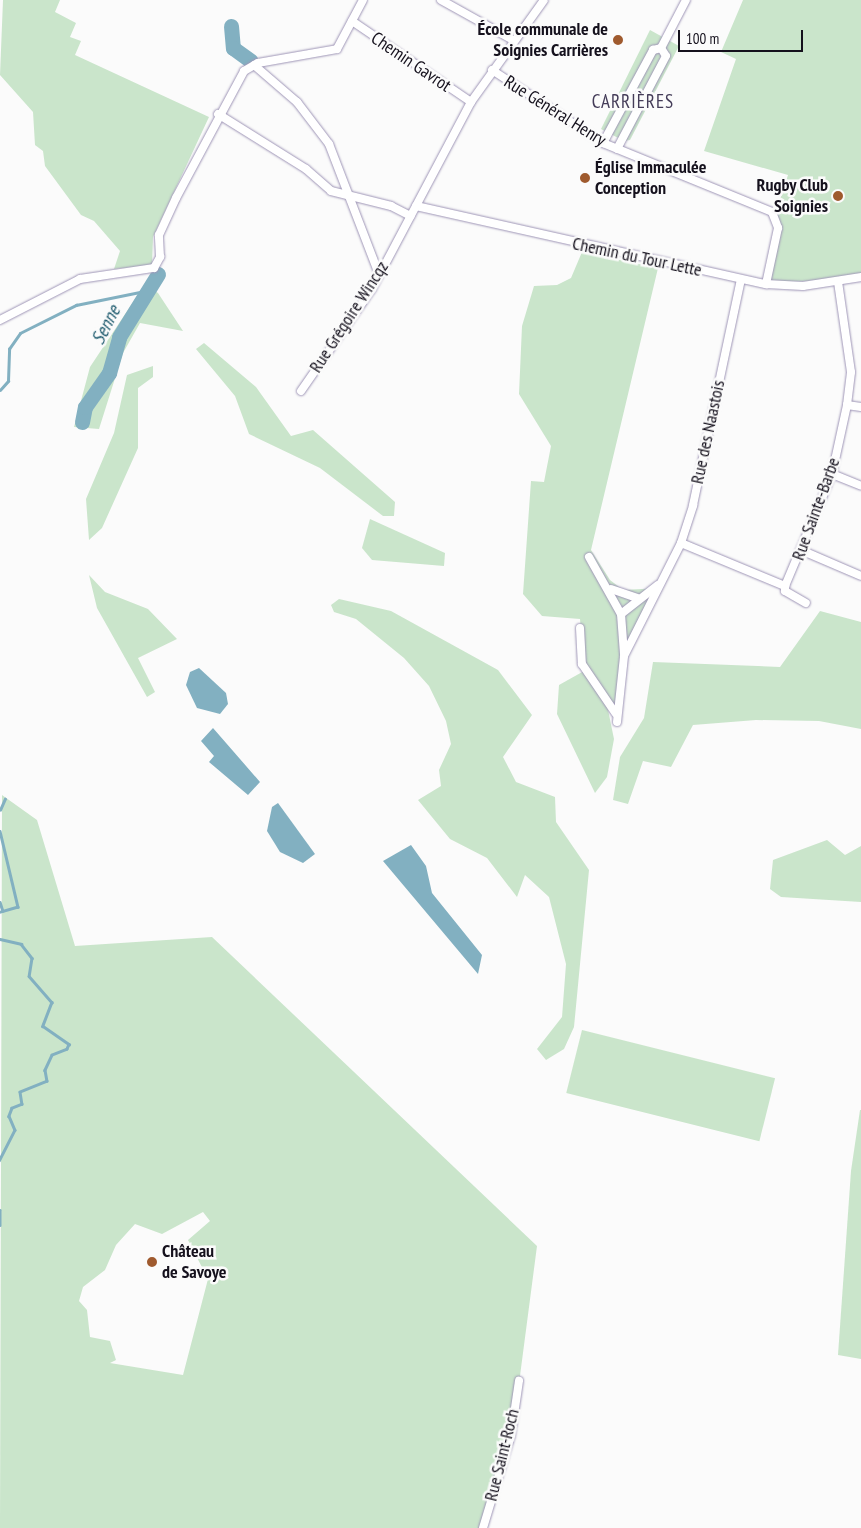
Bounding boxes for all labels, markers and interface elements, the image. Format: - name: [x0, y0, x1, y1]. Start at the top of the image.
- place label: École communale de Soignies Carrières: [477, 19, 608, 62]
- scale bar: [681, 20, 806, 52]
- street label: Chemin Gavrot: [367, 27, 455, 97]
- text: 100 m: [686, 29, 719, 48]
- marker: École communale de Soignies Carrières: [612, 34, 624, 46]
- street label: Rue Général Henry: [500, 71, 610, 151]
- district label: CARRIÈRES: [591, 91, 675, 113]
- place label: Église Immaculée Conception: [595, 157, 707, 200]
- marker: Église Immaculée Conception: [579, 172, 591, 184]
- place label: Rugby Club Soignies: [756, 175, 828, 218]
- marker: Rugby Club Soignies: [832, 190, 844, 202]
- street label: Chemin du Tour Lette: [570, 233, 704, 281]
- street label: Rue Grégoire Wincqz: [305, 257, 393, 377]
- water label: Senne: [87, 302, 125, 348]
- street label: Rue des Naastois: [686, 378, 730, 486]
- street label: Rue Sainte-Barbe: [787, 455, 845, 563]
- place label: Château de Savoye: [162, 1241, 226, 1284]
- marker: Château de Savoye: [146, 1256, 158, 1268]
- street label: Rue Saint-Roch: [480, 1407, 524, 1503]

